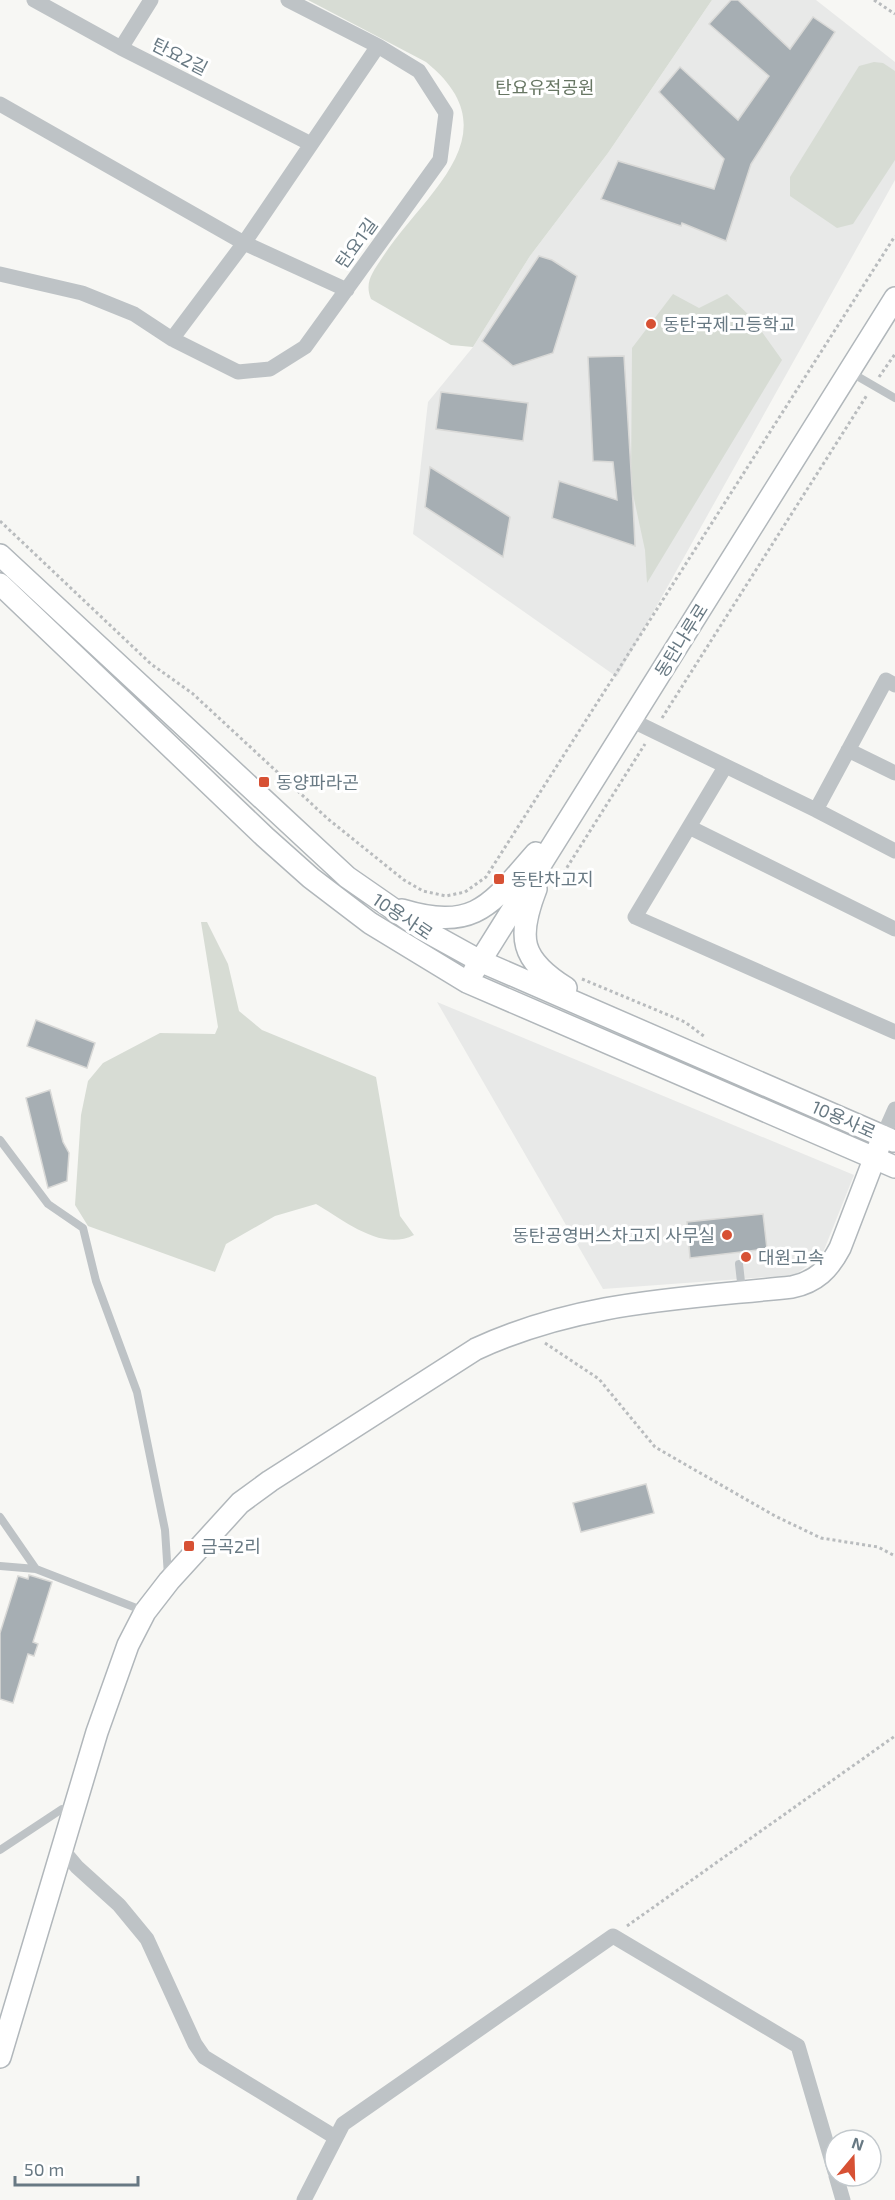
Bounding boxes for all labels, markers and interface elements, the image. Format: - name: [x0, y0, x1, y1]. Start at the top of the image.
- street label: 탄요2길: [148, 33, 212, 79]
- park label: 탄요유적공원: [495, 76, 595, 98]
- street label: 탄요1길: [330, 214, 382, 272]
- place label: 동탄국제고등학교: [663, 313, 795, 335]
- marker: 동탄국제고등학교: [644, 317, 658, 331]
- street label: 동탄나루로: [650, 599, 712, 681]
- place label: 동양파라곤: [276, 771, 359, 793]
- marker: 동양파라곤: [257, 775, 271, 789]
- place label: 동탄차고지: [511, 868, 594, 890]
- marker: 동탄차고지: [492, 872, 506, 886]
- street label: 10용사로: [369, 888, 437, 944]
- street label: 10용사로: [809, 1095, 879, 1143]
- place label: 동탄공영버스차고지 사무실: [512, 1224, 715, 1246]
- marker: 동탄공영버스차고지 사무실: [720, 1228, 734, 1242]
- place label: 대원고속: [758, 1246, 824, 1268]
- marker: 대원고속: [739, 1250, 753, 1264]
- place label: 금곡2리: [201, 1535, 261, 1557]
- marker: 금곡2리: [182, 1539, 196, 1553]
- north arrow: [823, 2128, 883, 2188]
- text: N: [849, 2132, 867, 2154]
- scale bar: [15, 2149, 138, 2187]
- text: 50 m: [24, 2158, 64, 2180]

